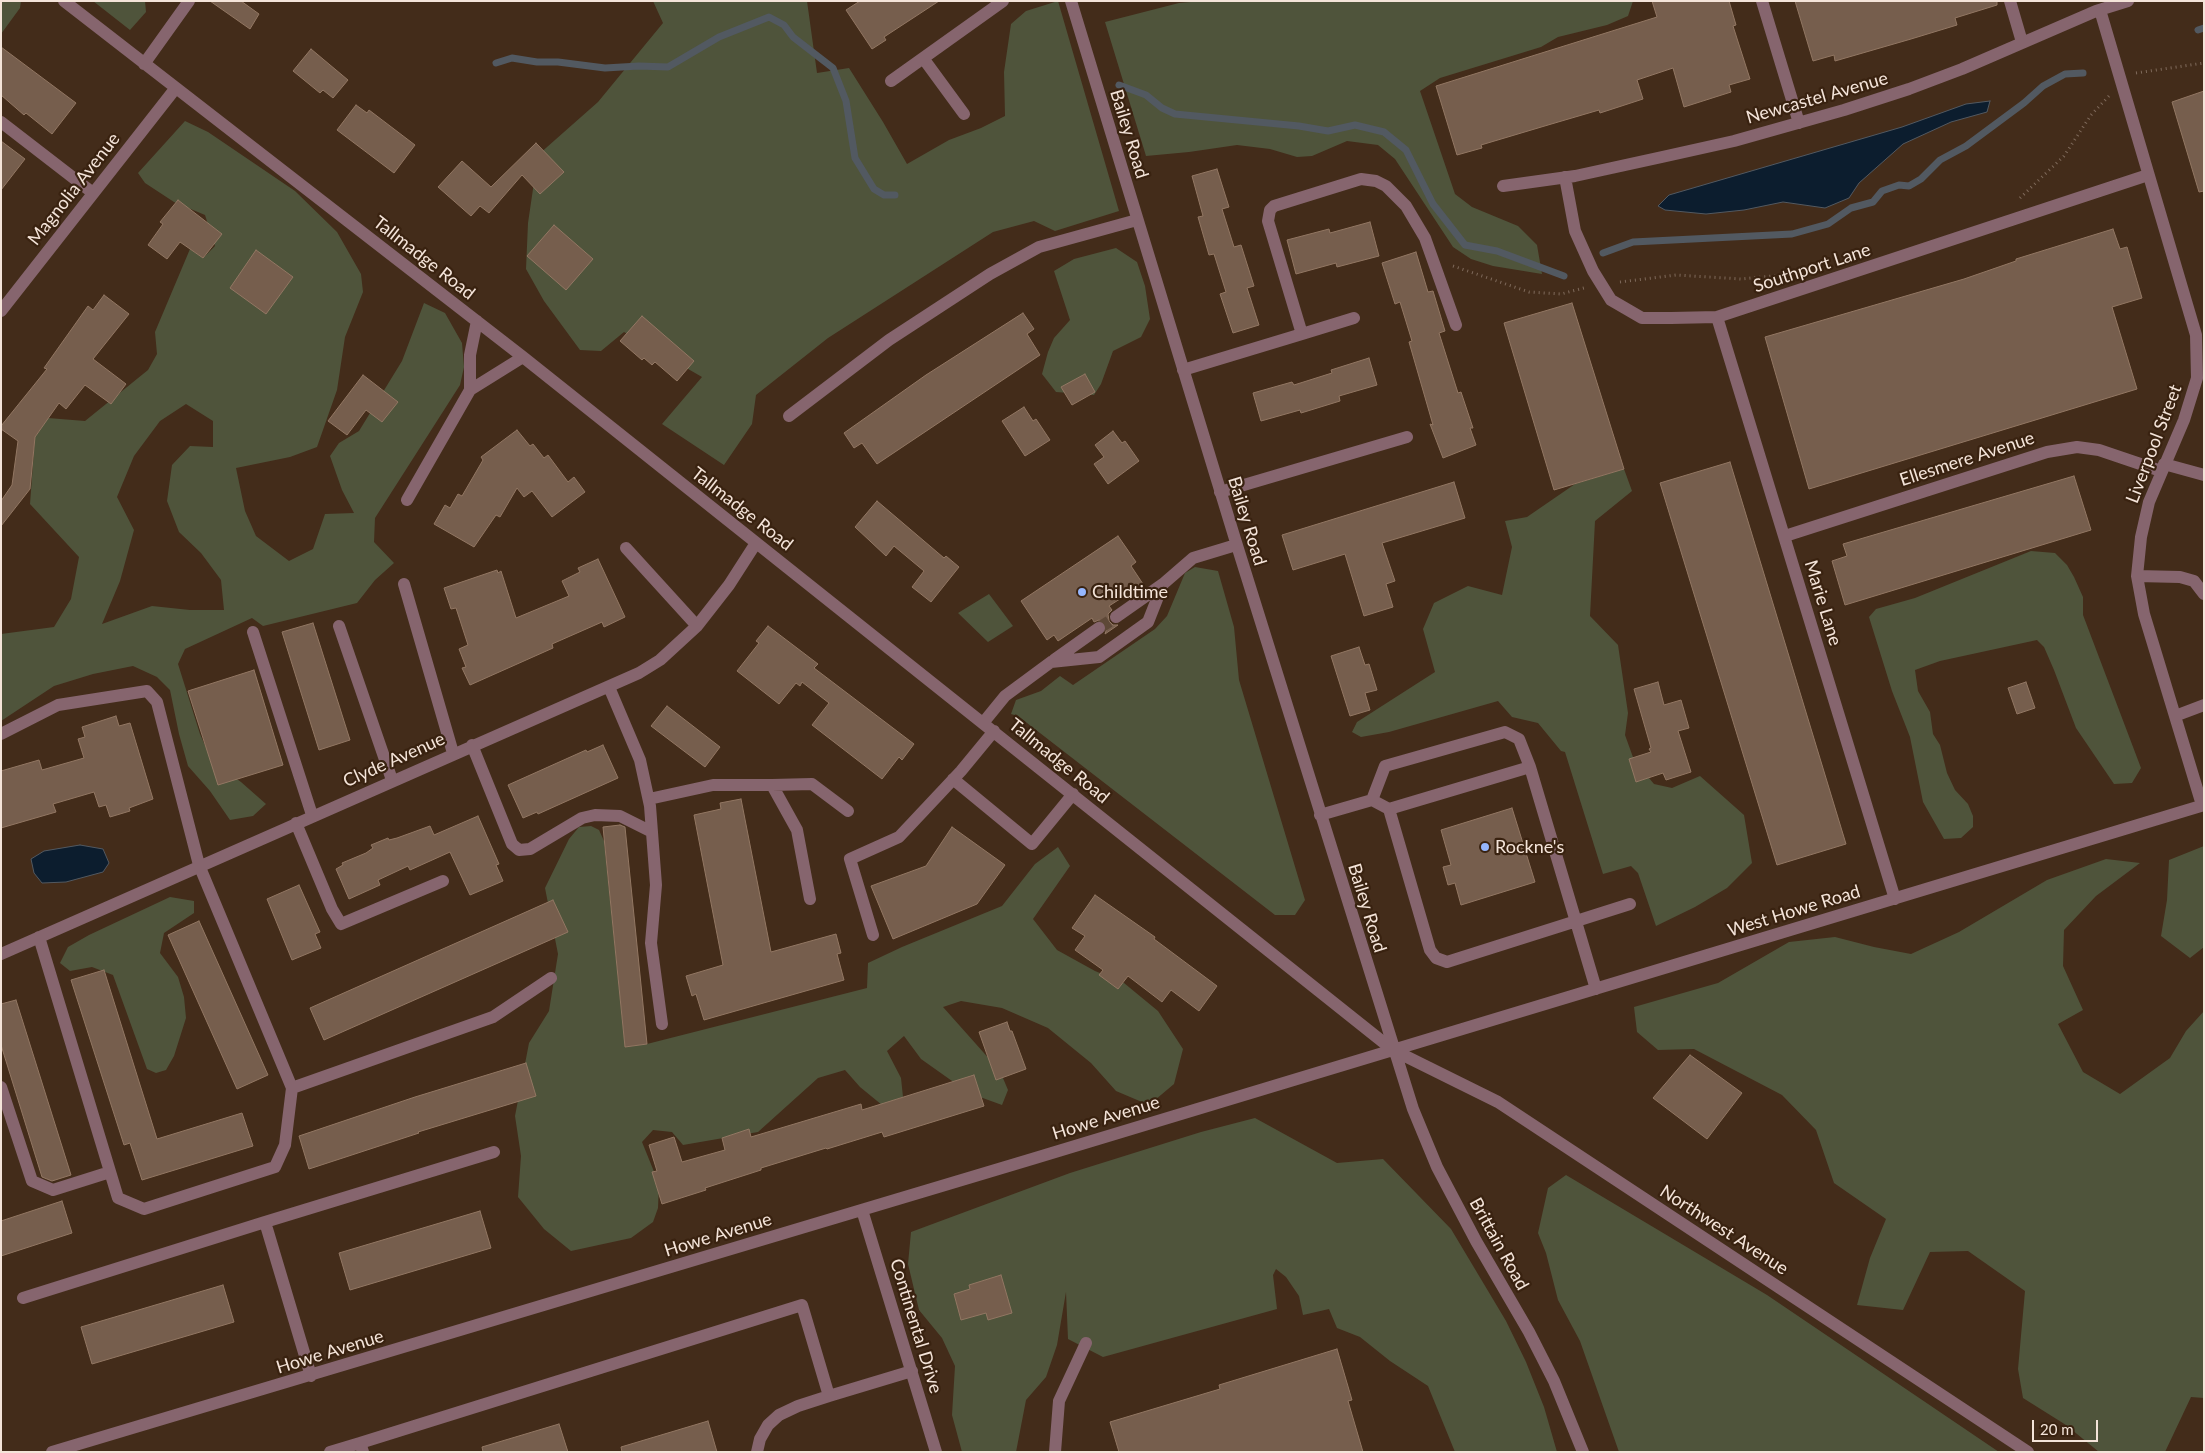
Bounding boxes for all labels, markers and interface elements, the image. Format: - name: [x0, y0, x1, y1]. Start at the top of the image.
- street label: Newcastel Avenue: [1744, 67, 1890, 129]
- street label: Bailey Road: [1105, 87, 1153, 181]
- street label: Magnolia Avenue: [23, 128, 125, 250]
- street label: Tallmadge Road: [369, 212, 479, 304]
- street label: Southport Lane: [1751, 239, 1873, 297]
- street label: Liverpool Street: [2121, 382, 2187, 506]
- street label: Ellesmere Avenue: [1897, 427, 2037, 491]
- street label: Tallmadge Road: [687, 463, 797, 555]
- street label: Bailey Road: [1223, 474, 1271, 568]
- street label: Marie Lane: [1800, 558, 1846, 648]
- place label: Childtime: [1092, 581, 1168, 603]
- marker: Childtime: [1076, 586, 1088, 598]
- street label: Tallmadge Road: [1004, 714, 1114, 808]
- street label: Clyde Avenue: [340, 728, 448, 792]
- place label: Rockne's: [1495, 836, 1564, 858]
- marker: Rockne's: [1479, 841, 1491, 853]
- street label: Bailey Road: [1343, 861, 1391, 955]
- street label: West Howe Road: [1725, 881, 1863, 941]
- street label: Howe Avenue: [1050, 1091, 1162, 1145]
- street label: Northwest Avenue: [1656, 1180, 1792, 1280]
- street label: Brittain Road: [1465, 1194, 1533, 1294]
- street label: Howe Avenue: [662, 1208, 774, 1262]
- street label: Continental Drive: [885, 1256, 947, 1396]
- street label: Howe Avenue: [274, 1325, 386, 1379]
- scale bar: [2035, 1410, 2101, 1442]
- text: 20 m: [2040, 1420, 2074, 1438]

